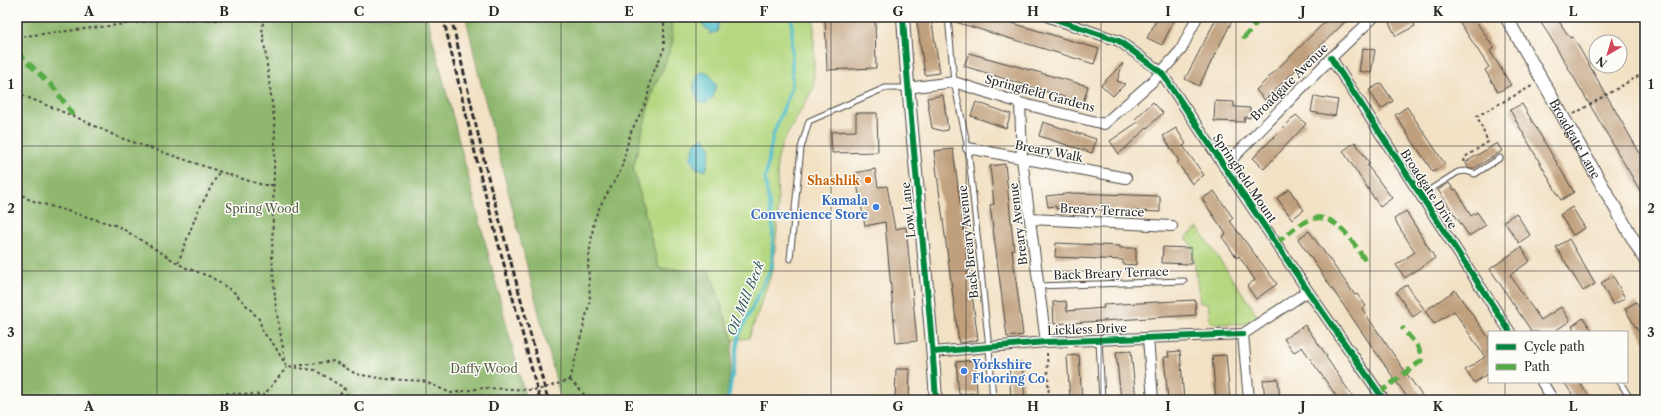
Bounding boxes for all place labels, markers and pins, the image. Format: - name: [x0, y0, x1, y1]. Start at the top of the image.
- place label: Shashlik: [807, 173, 861, 188]
- marker: Shashlik: [863, 175, 873, 185]
- place label: Kamala Convenience Store: [751, 193, 869, 222]
- marker: Kamala Convenience Store: [871, 202, 881, 212]
- place label: Yorkshire Flooring Co: [971, 357, 1046, 386]
- marker: Yorkshire Flooring Co: [959, 366, 969, 376]

